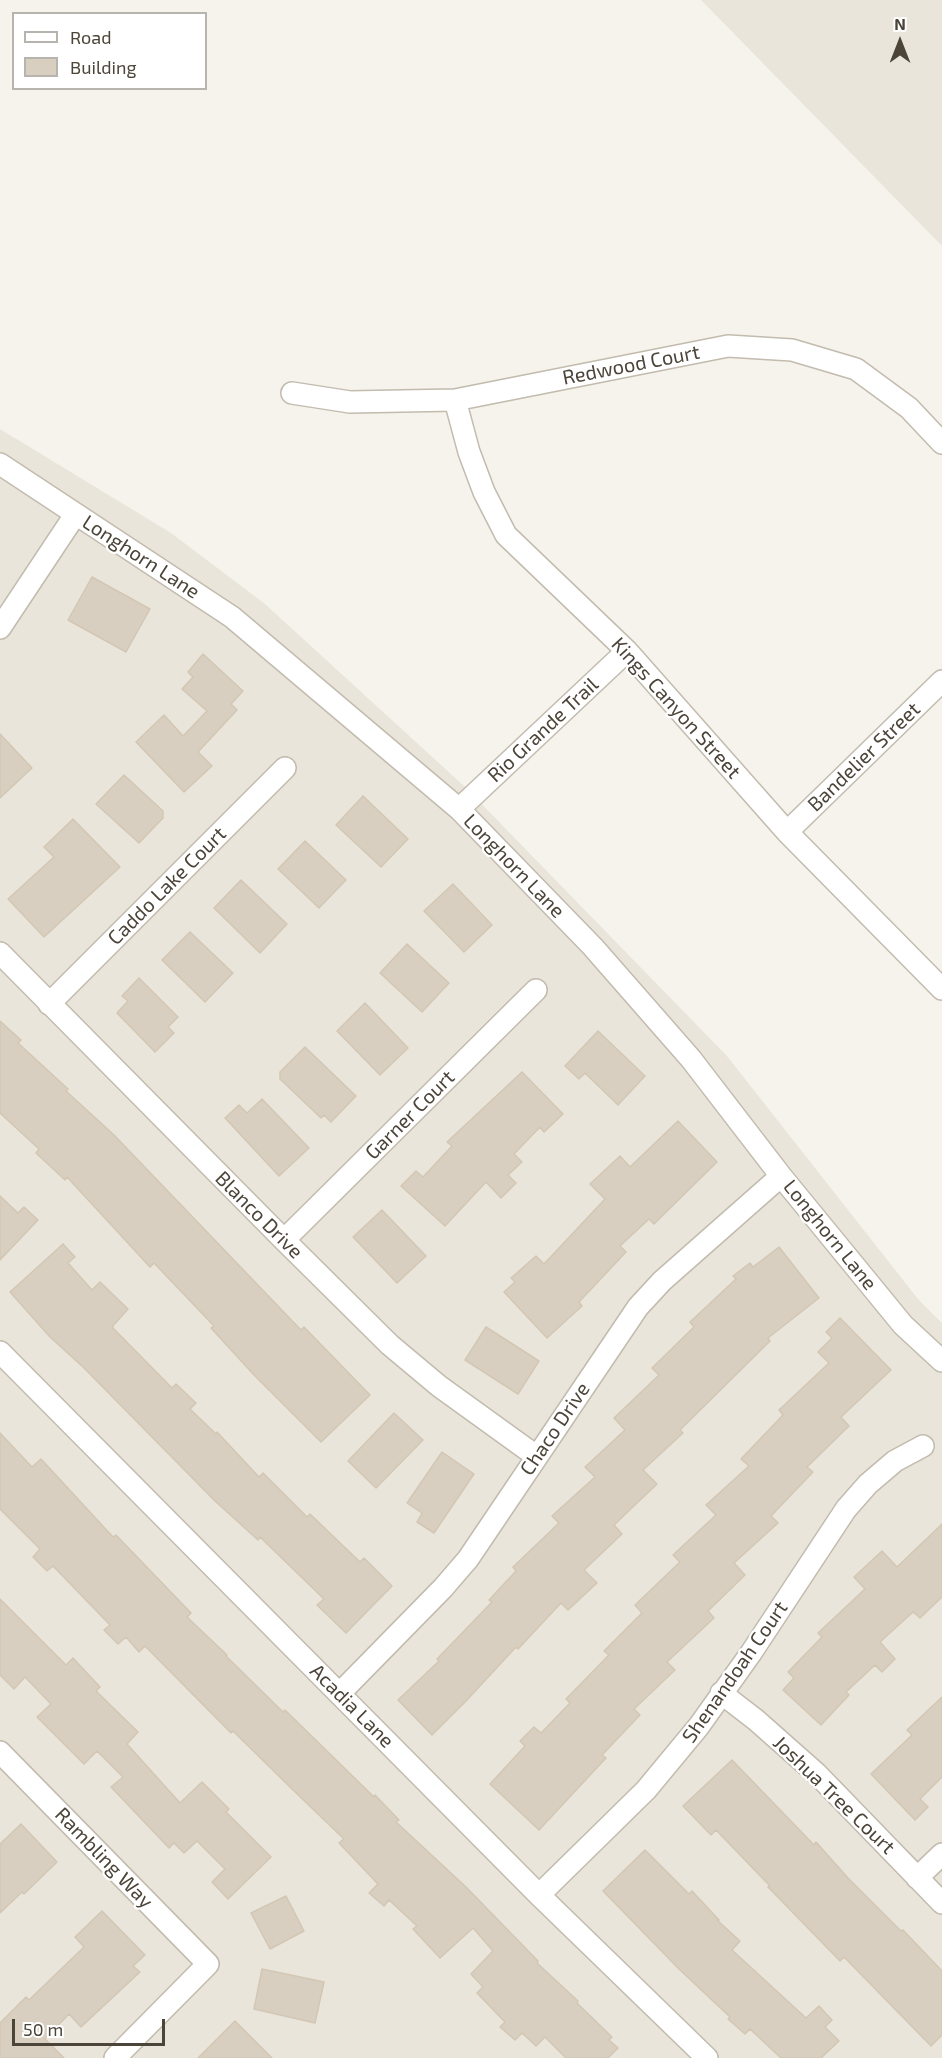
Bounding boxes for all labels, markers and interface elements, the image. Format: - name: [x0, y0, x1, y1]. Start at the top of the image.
- legend: [12, 12, 207, 90]
- north arrow: [870, 12, 930, 72]
- text: N: [894, 14, 906, 33]
- text: Road: [70, 26, 111, 48]
- text: Building: [70, 56, 137, 78]
- street label: Redwood Court: [560, 340, 702, 390]
- street label: Longhorn Lane: [78, 510, 204, 604]
- street label: Kings Canyon Street: [606, 632, 746, 784]
- street label: Rio Grande Trail: [483, 673, 603, 787]
- street label: Bandelier Street: [803, 697, 925, 817]
- street label: Longhorn Lane: [458, 809, 570, 923]
- street label: Caddo Lake Court: [103, 822, 231, 950]
- street label: Garner Court: [360, 1065, 460, 1165]
- street label: Blanco Drive: [210, 1166, 308, 1264]
- street label: Longhorn Lane: [778, 1175, 882, 1295]
- street label: Chaco Drive: [515, 1378, 595, 1480]
- street label: Shenandoah Court: [677, 1597, 793, 1747]
- street label: Acadia Lane: [305, 1659, 399, 1753]
- street label: Joshua Tree Court: [768, 1731, 900, 1859]
- street label: Rambling Way: [50, 1803, 158, 1913]
- scale bar: [15, 2007, 168, 2045]
- text: 50 m: [23, 2018, 63, 2040]

